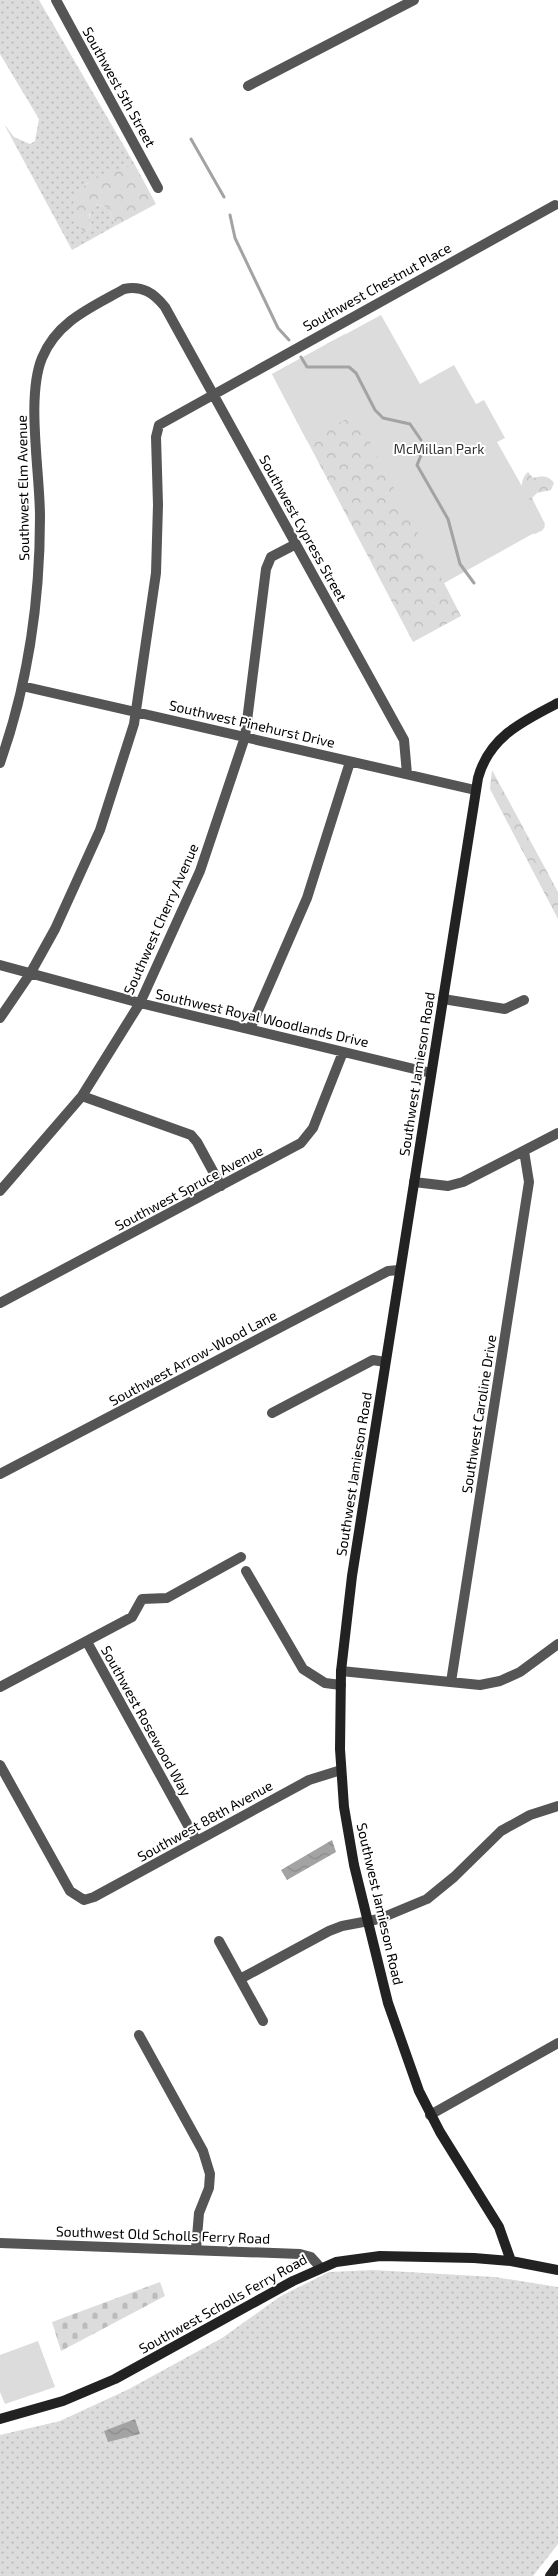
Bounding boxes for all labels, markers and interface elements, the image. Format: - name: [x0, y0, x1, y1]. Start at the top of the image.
- street label: Southwest 5th Street: [79, 24, 160, 150]
- street label: Southwest Chestnut Place: [300, 239, 454, 334]
- street label: Southwest Elm Avenue: [13, 415, 32, 561]
- park label: McMillan Park: [394, 440, 484, 457]
- street label: Southwest Cypress Street: [256, 452, 351, 604]
- street label: Southwest Pinehurst Drive: [168, 696, 337, 751]
- street label: Southwest Cherry Avenue: [120, 841, 202, 997]
- street label: Southwest Royal Woodlands Drive: [154, 985, 370, 1050]
- street label: Southwest Jamieson Road: [395, 991, 438, 1157]
- street label: Southwest Spruce Avenue: [112, 1141, 266, 1234]
- street label: Southwest Arrow-Wood Lane: [106, 1306, 280, 1409]
- street label: Southwest Caroline Drive: [458, 1333, 499, 1495]
- street label: Southwest Jamieson Road: [332, 1391, 375, 1557]
- street label: Southwest Rosewood Way: [98, 1642, 195, 1800]
- street label: Southwest 88th Avenue: [134, 1776, 275, 1865]
- street label: Southwest Jamieson Road: [354, 1821, 407, 1987]
- street label: Southwest Old Scholls Ferry Road: [56, 2222, 270, 2247]
- street label: Southwest Scholls Ferry Road: [136, 2250, 310, 2357]

